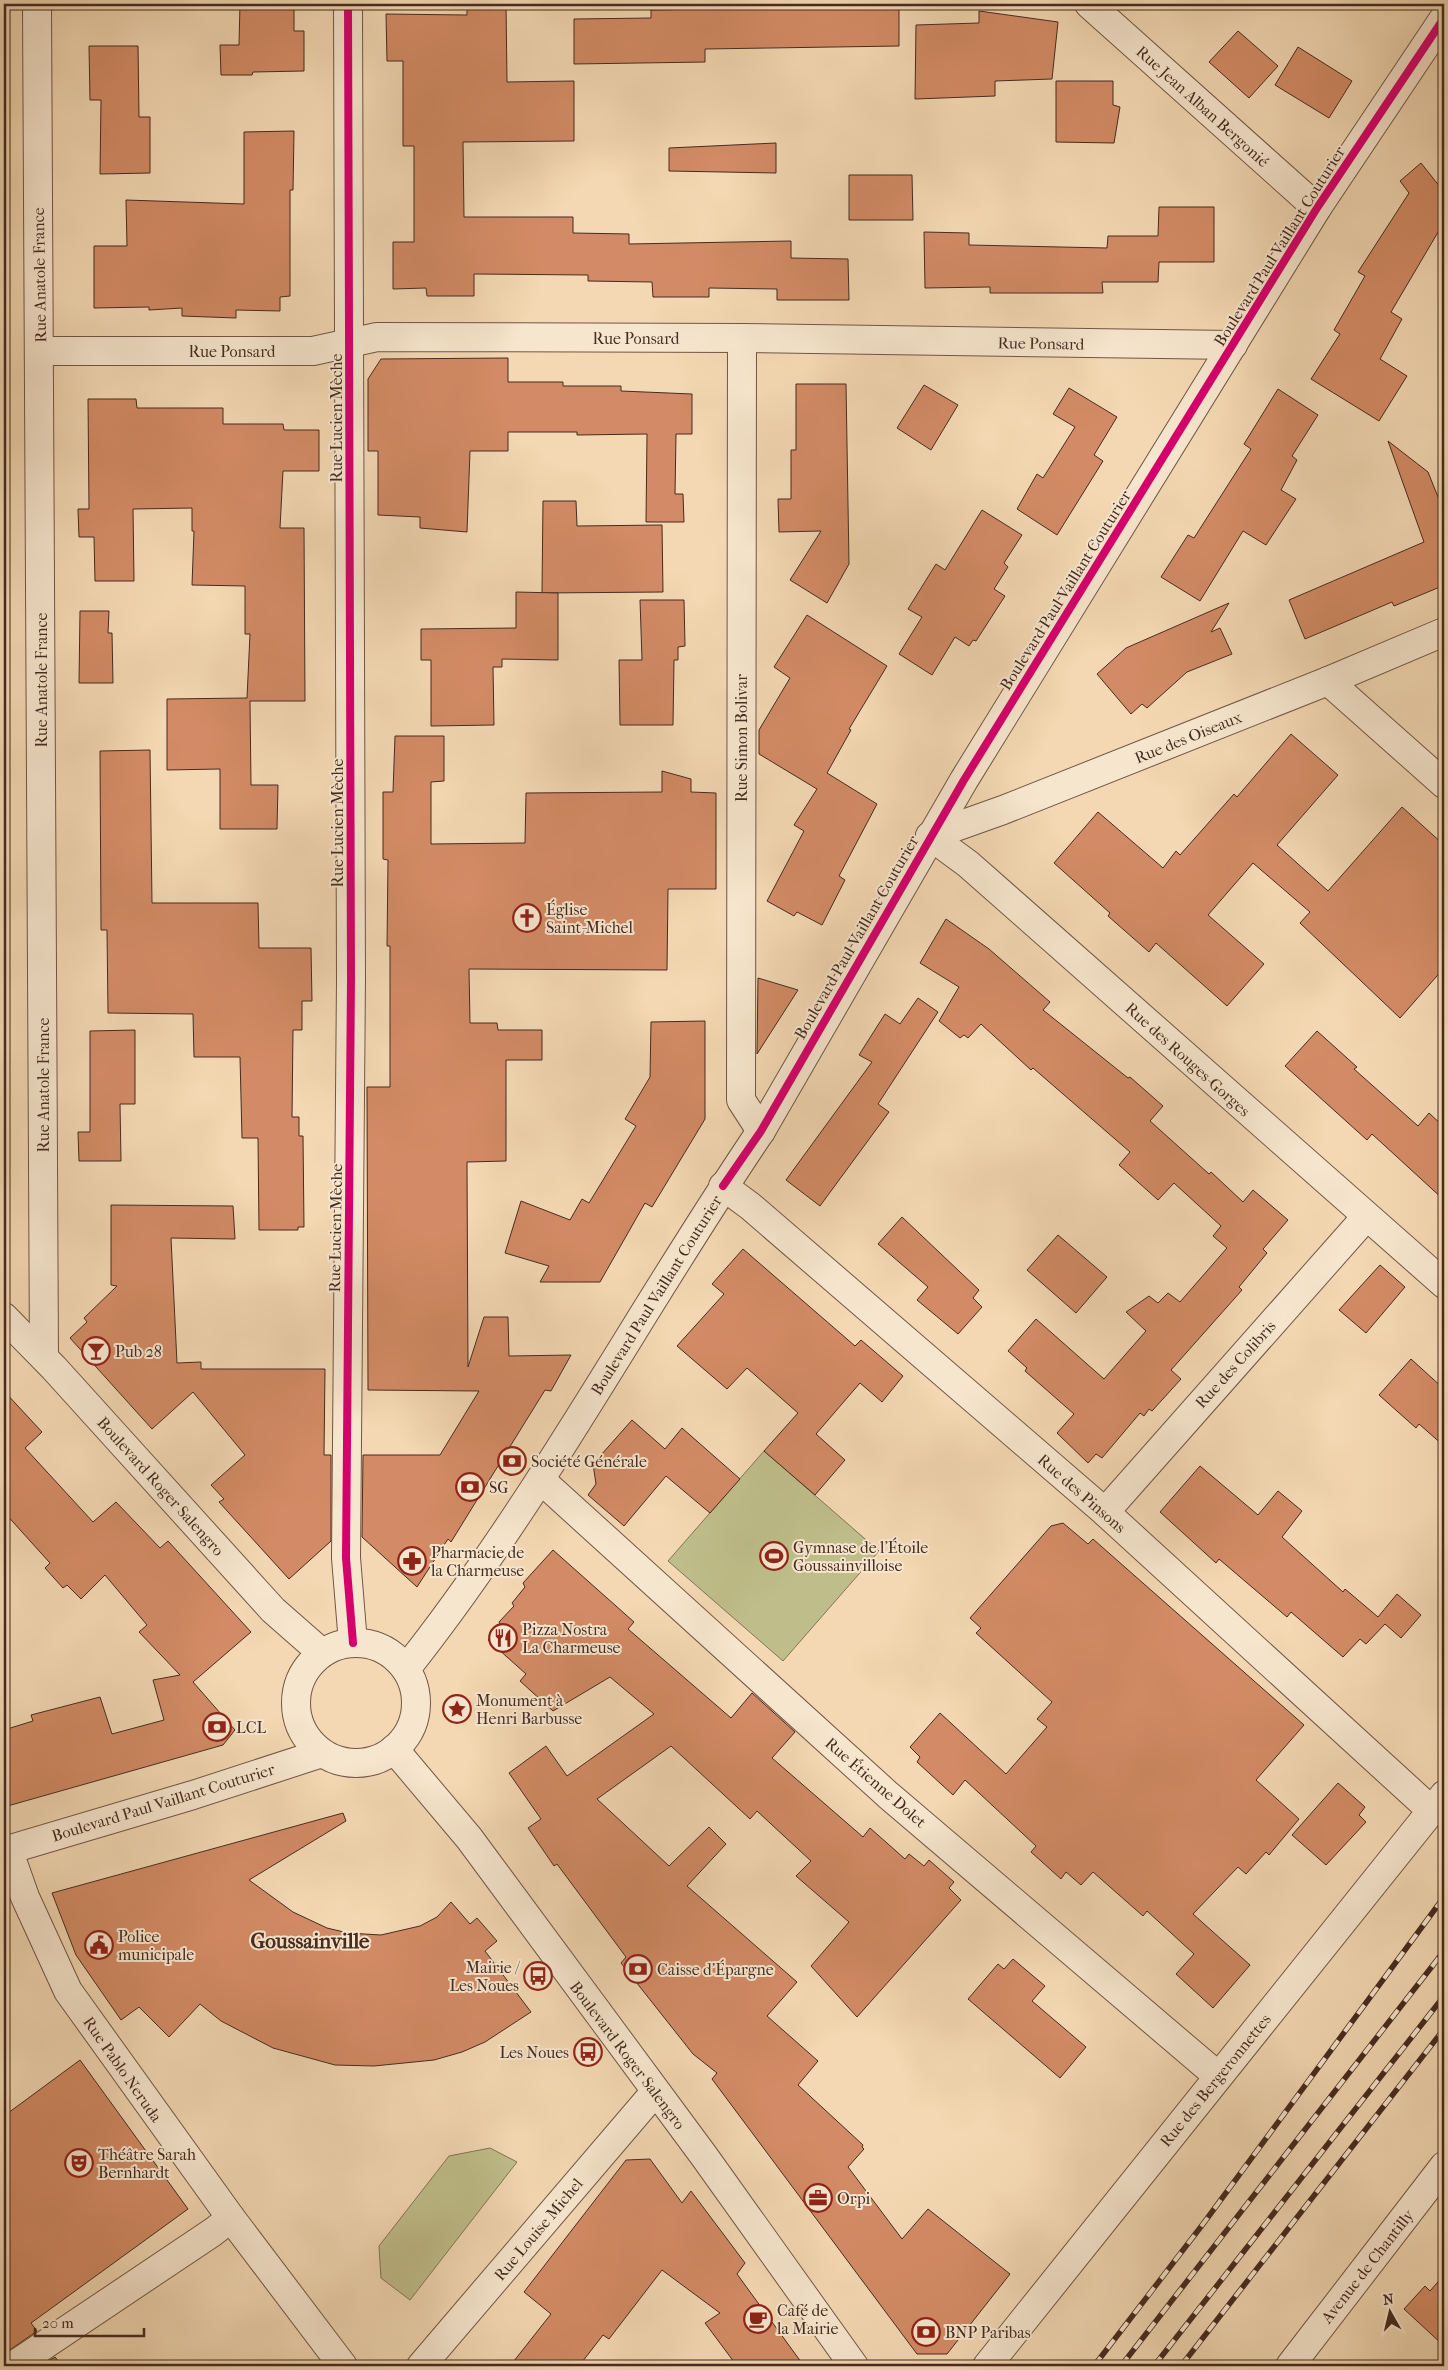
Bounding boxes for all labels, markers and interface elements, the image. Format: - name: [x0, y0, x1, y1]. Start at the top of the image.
- street label: Rue Jean Alban Bergonié: [1132, 42, 1273, 171]
- street label: Boulevard Paul Vaillant Couturier: [1210, 143, 1349, 350]
- street label: Rue Anatole France: [29, 207, 50, 343]
- street label: Rue Ponsard: [593, 329, 680, 348]
- street label: Rue Ponsard: [997, 333, 1085, 354]
- street label: Rue Ponsard: [189, 342, 276, 361]
- street label: Rue Lucien Mèche: [327, 354, 346, 482]
- street label: Boulevard Paul Vaillant Couturier: [996, 487, 1135, 694]
- street label: Rue Anatole France: [32, 612, 51, 748]
- street label: Rue Simon Bolivar: [732, 674, 751, 802]
- street label: Rue des Oiseaux: [1132, 707, 1245, 768]
- street label: Rue Lucien Mèche: [328, 759, 347, 887]
- street label: Boulevard Paul Vaillant Couturier: [790, 832, 923, 1042]
- place label: Église Saint-Michel: [546, 899, 633, 937]
- church icon: Église Saint-Michel: [512, 903, 542, 933]
- street label: Rue des Rouges-Gorges: [1121, 998, 1254, 1120]
- street label: Rue Anatole France: [34, 1017, 53, 1153]
- street label: Rue Lucien Mèche: [325, 1163, 346, 1293]
- street label: Boulevard Paul Vaillant Couturier: [587, 1192, 726, 1399]
- street label: Rue des Colibris: [1191, 1317, 1280, 1412]
- bar icon: Pub 28: [81, 1336, 111, 1366]
- place label: Pub 28: [115, 1342, 162, 1361]
- street label: Boulevard Roger Salengro: [93, 1413, 228, 1560]
- bank icon: Société Générale: [497, 1446, 527, 1476]
- street label: Rue des Pinsons: [1034, 1450, 1130, 1537]
- place label: Société Générale: [531, 1452, 647, 1471]
- bank icon: SG: [455, 1472, 485, 1502]
- place label: SG: [489, 1478, 509, 1497]
- place label: Gymnase de l'Étoile Goussainvilloise: [793, 1537, 928, 1575]
- sports icon: Gymnase de l'Étoile Goussainvilloise: [759, 1541, 789, 1571]
- place label: Pharmacie de la Charmeuse: [430, 1543, 524, 1580]
- pharmacy icon: Pharmacie de la Charmeuse: [397, 1546, 427, 1576]
- place label: Pizza Nostra La Charmeuse: [522, 1620, 621, 1657]
- restaurant icon: Pizza Nostra La Charmeuse: [488, 1623, 518, 1653]
- place label: Monument à Henri Barbusse: [476, 1691, 582, 1728]
- place icon: Monument à Henri Barbusse: [442, 1694, 472, 1724]
- bank icon: LCL: [202, 1712, 232, 1742]
- place label: LCL: [236, 1718, 266, 1737]
- street label: Rue Étienne Dolet: [821, 1733, 931, 1832]
- street label: Boulevard Paul Vaillant Couturier: [49, 1759, 277, 1845]
- place label: Police municipale: [118, 1927, 194, 1964]
- district label: Goussainville: [250, 1929, 370, 1953]
- public building icon: Police municipale: [84, 1930, 114, 1960]
- bank icon: Caisse d'Épargne: [623, 1954, 653, 1984]
- place label: Mairie / Les Noues: [449, 1958, 521, 1995]
- place label: Caisse d'Épargne: [657, 1959, 774, 1979]
- bus stop icon: Mairie / Les Noues: [523, 1961, 553, 1991]
- street label: Boulevard Roger Salengro: [566, 1978, 689, 2133]
- street label: Rue des Bergeronnettes: [1156, 2010, 1275, 2151]
- street label: Rue Pablo Neruda: [79, 2013, 166, 2126]
- bus stop icon: Les Noues: [573, 2037, 603, 2067]
- place label: Les Noues: [499, 2043, 569, 2062]
- place label: Théâtre Sarah Bernhardt: [98, 2145, 196, 2182]
- theatre icon: Théâtre Sarah Bernhardt: [64, 2148, 94, 2178]
- street label: Rue Louise Michel: [490, 2174, 587, 2284]
- office icon: Orpi: [803, 2183, 833, 2213]
- place label: Orpi: [837, 2189, 871, 2208]
- street label: Avenue de Chantilly: [1317, 2205, 1418, 2328]
- north arrow: [1366, 2288, 1416, 2338]
- text: N: [1382, 2290, 1395, 2309]
- place label: Café de la Mairie: [776, 2301, 838, 2338]
- cafe icon: Café de la Mairie: [743, 2304, 773, 2334]
- scale bar: [35, 2305, 144, 2337]
- text: 20 m: [42, 2314, 74, 2332]
- bank icon: BNP Paribas: [911, 2317, 941, 2347]
- place label: BNP Paribas: [945, 2323, 1031, 2342]

